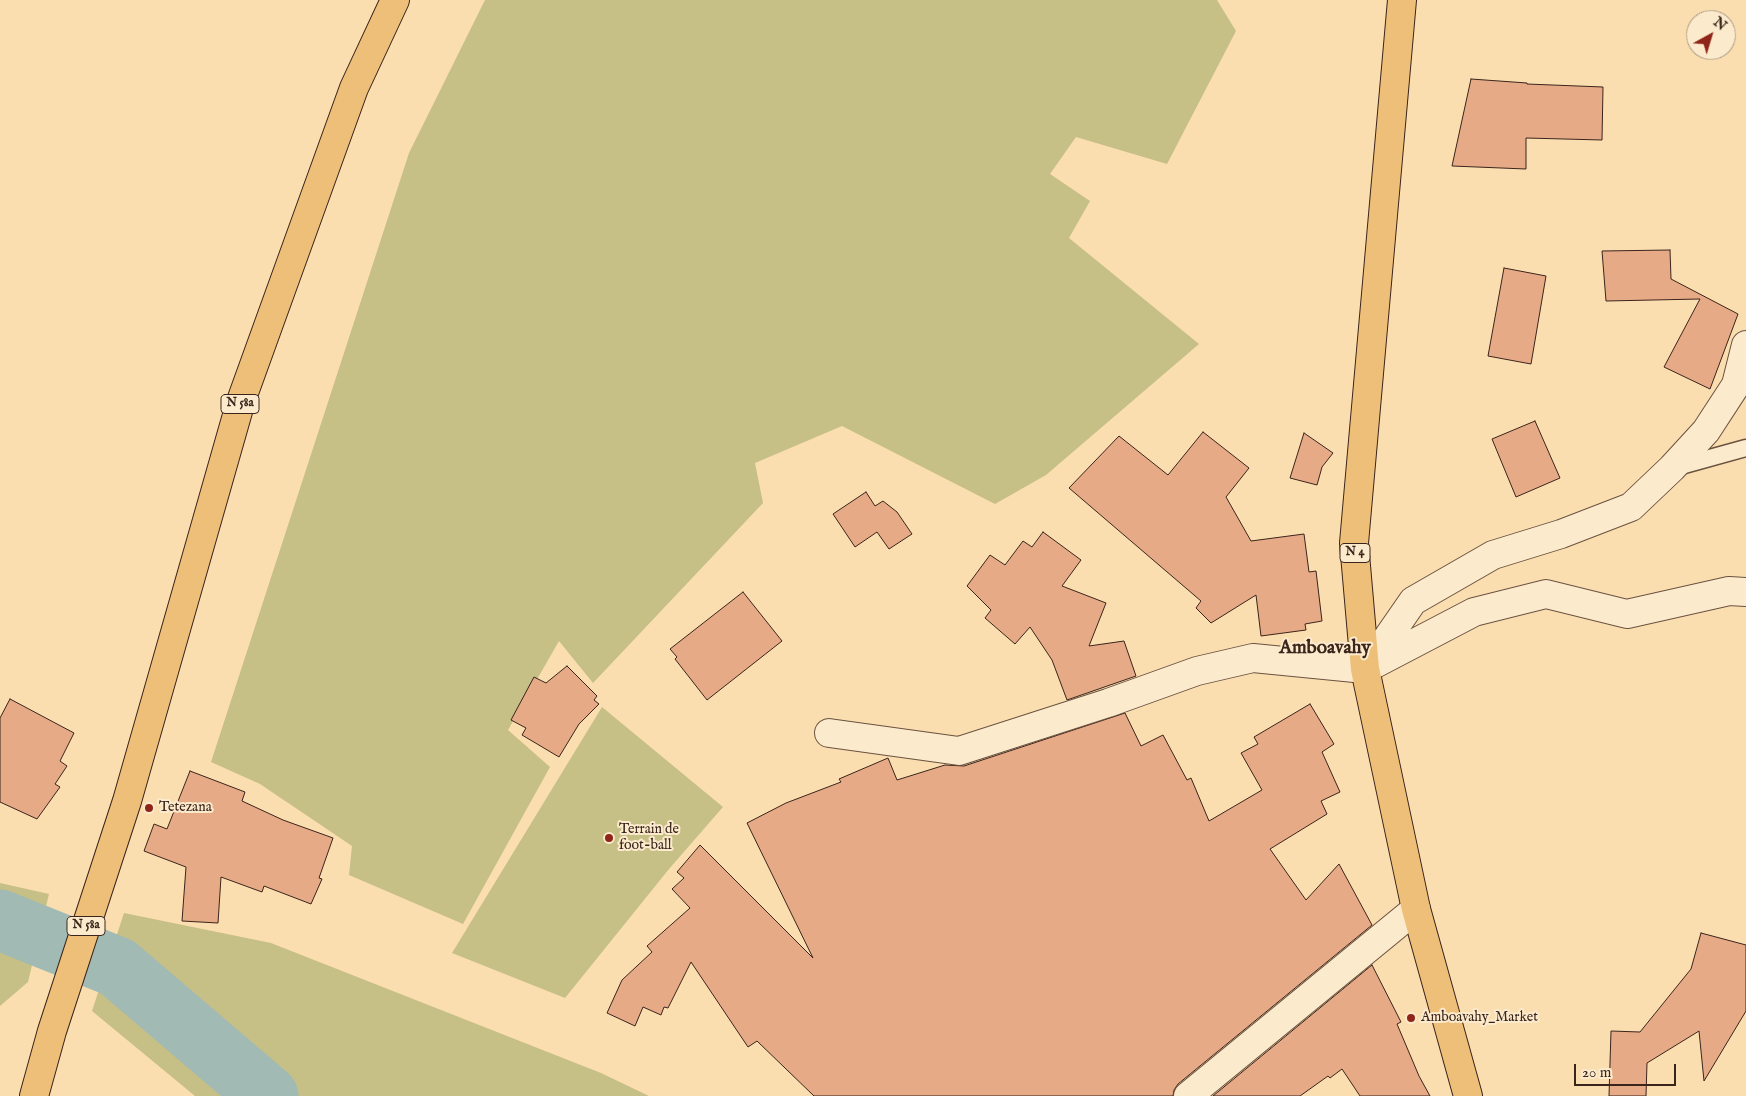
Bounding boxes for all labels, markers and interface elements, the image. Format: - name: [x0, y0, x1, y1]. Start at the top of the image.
- north arrow: [1686, 10, 1736, 60]
- text: N: [1709, 13, 1730, 35]
- road number: N 58a: [221, 394, 259, 414]
- road number: N 4: [1340, 544, 1370, 562]
- district label: Amboavahy: [1279, 638, 1371, 660]
- place label: Tetezana: [159, 800, 212, 816]
- marker: Tetezana: [143, 802, 155, 814]
- place label: Terrain de foot-ball: [619, 822, 679, 854]
- marker: Terrain de foot-ball: [603, 832, 615, 844]
- road number: N 58a: [67, 916, 105, 936]
- place label: Amboavahy_Market: [1421, 1010, 1538, 1026]
- marker: Amboavahy_Market: [1405, 1012, 1417, 1024]
- scale bar: [1576, 1054, 1678, 1086]
- text: 20 m: [1582, 1063, 1611, 1082]

